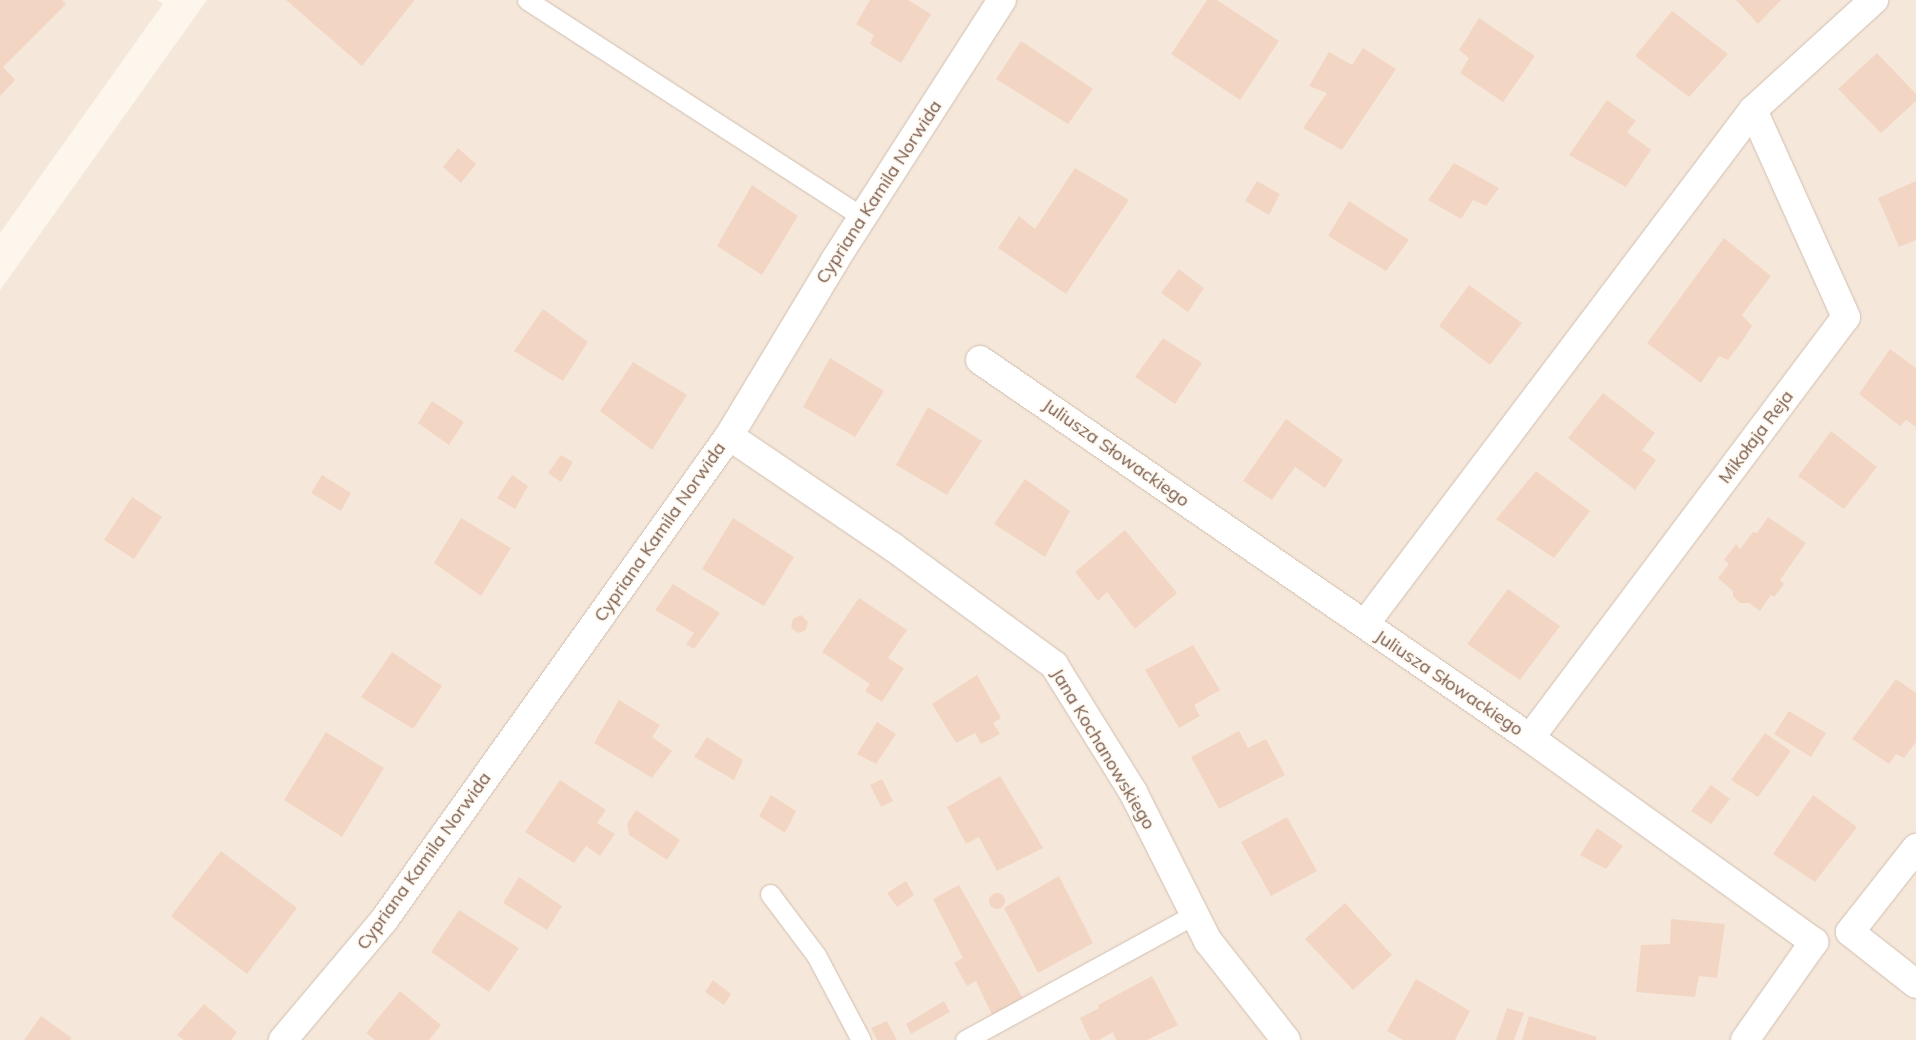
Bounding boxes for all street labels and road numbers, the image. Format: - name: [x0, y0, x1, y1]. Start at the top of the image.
- street label: Cypriana Kamila Norwida: [812, 96, 946, 288]
- street label: Mikołaja Reja: [1714, 386, 1798, 488]
- street label: Juliusza Słowackiego: [1038, 394, 1194, 512]
- street label: Cypriana Kamila Norwida: [590, 438, 730, 626]
- street label: Juliusza Słowackiego: [1371, 625, 1527, 741]
- street label: Jana Kochanowskiego: [1046, 665, 1160, 833]
- street label: Cypriana Kamila Norwida: [352, 768, 496, 954]

